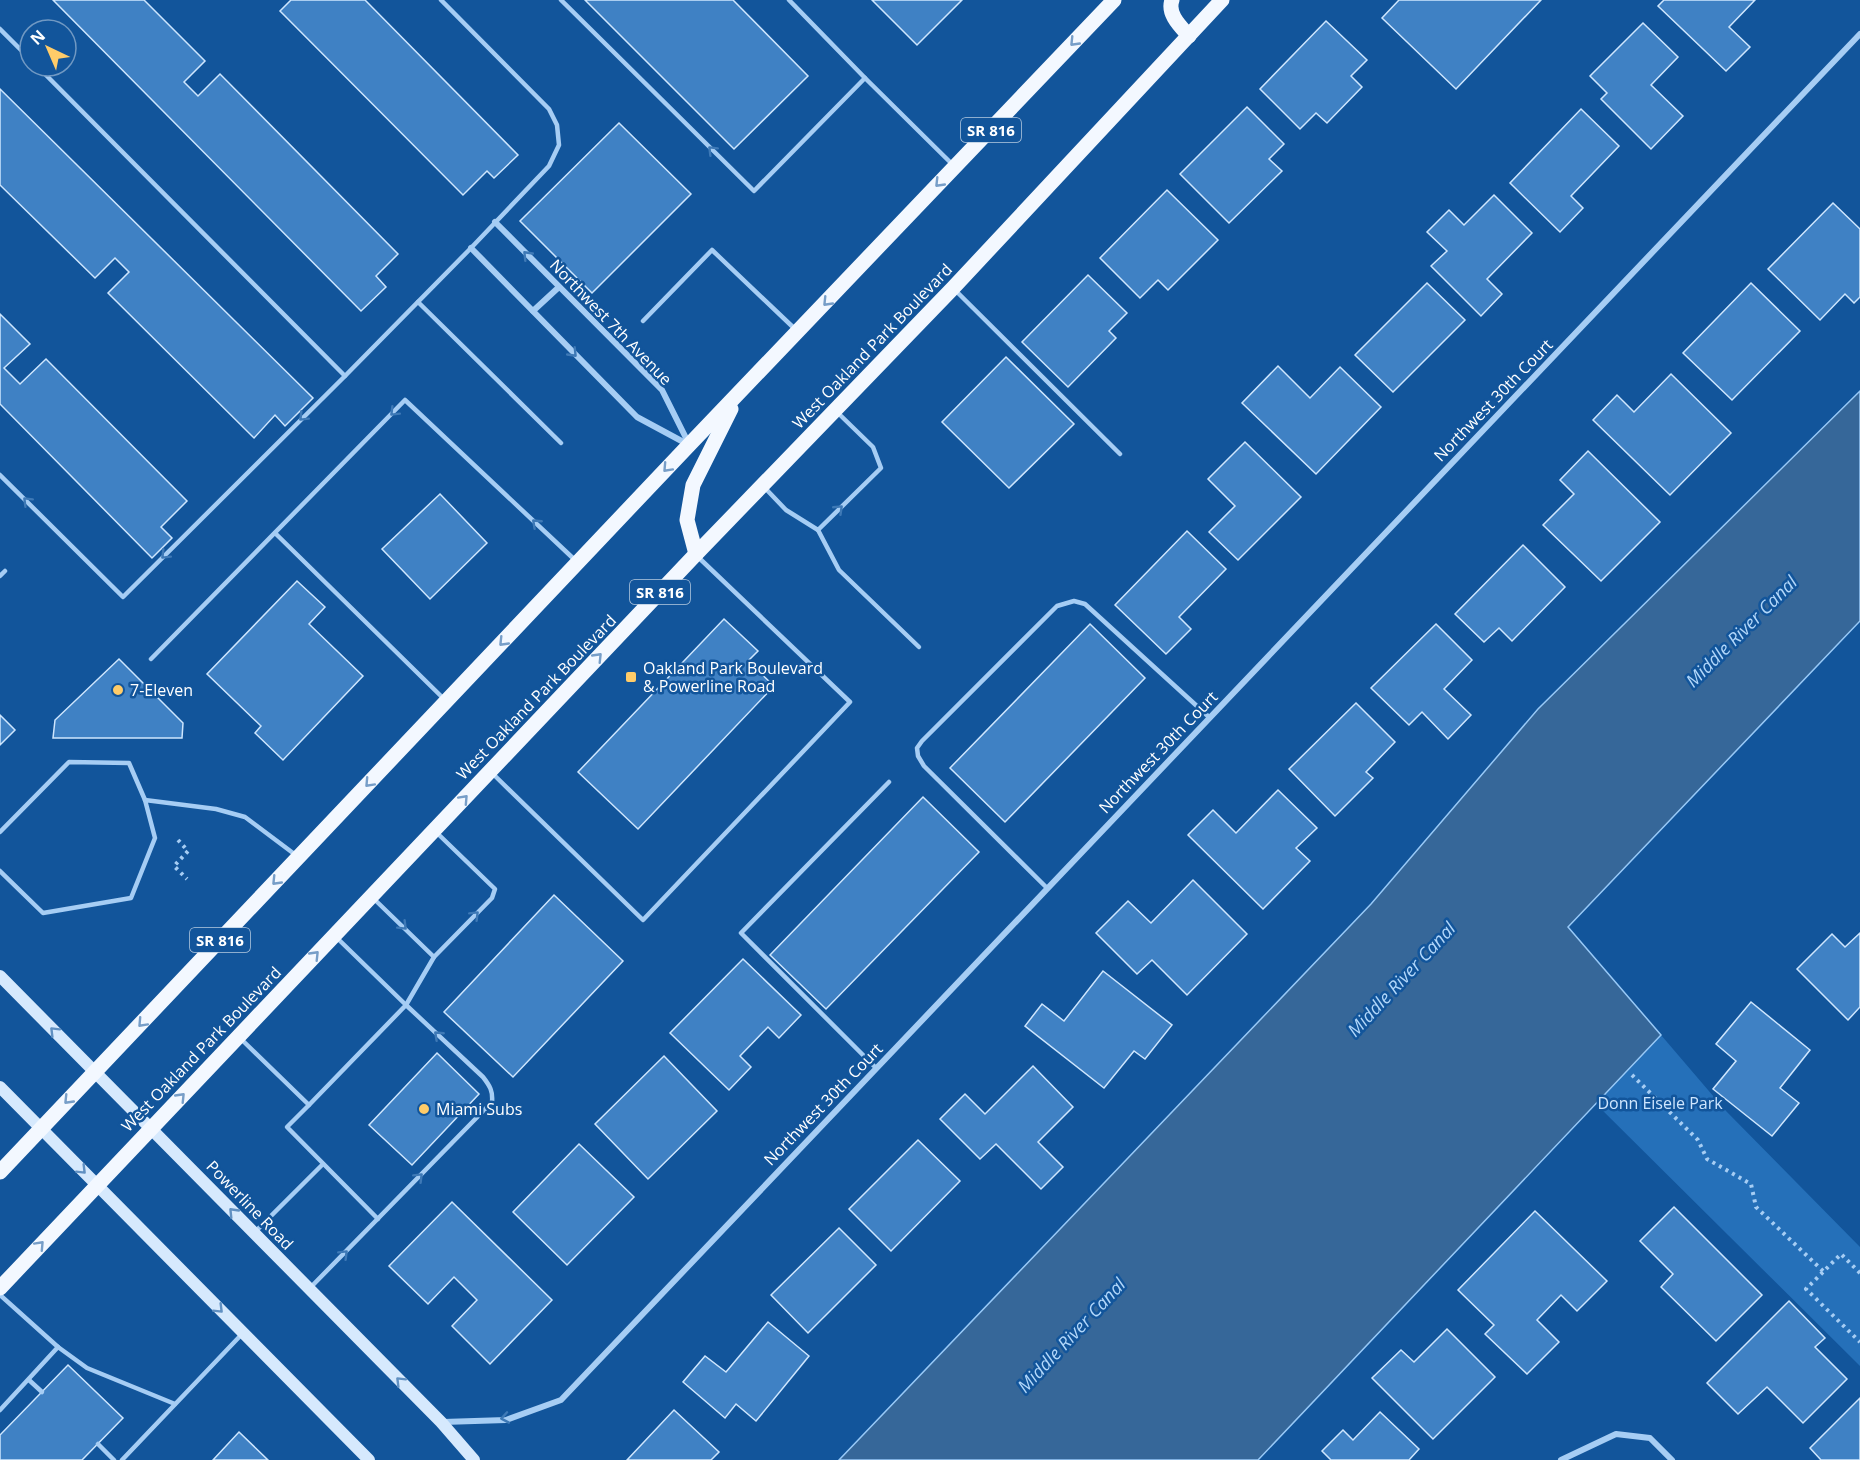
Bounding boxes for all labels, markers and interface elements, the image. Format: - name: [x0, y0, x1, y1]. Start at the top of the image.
- north arrow: [18, 18, 78, 78]
- text: N: [25, 25, 50, 50]
- one-way arrow: [1070, 36, 1081, 46]
- road number: SR 816: [961, 118, 1021, 142]
- one-way arrow: [709, 146, 720, 157]
- one-way arrow: [936, 176, 947, 187]
- one-way arrow: [523, 251, 534, 262]
- street label: Northwest 7th Avenue: [545, 254, 677, 390]
- street label: West Oakland Park Boulevard: [787, 259, 957, 433]
- one-way arrow: [823, 294, 834, 305]
- street label: Northwest 30th Court: [1429, 334, 1557, 466]
- one-way arrow: [566, 345, 577, 356]
- one-way arrow: [391, 404, 402, 415]
- one-way arrow: [300, 410, 311, 421]
- one-way arrow: [664, 461, 675, 472]
- one-way arrow: [23, 498, 34, 509]
- one-way arrow: [831, 506, 842, 517]
- one-way arrow: [532, 519, 542, 530]
- one-way arrow: [161, 547, 172, 558]
- water label: Middle River Canal: [1680, 570, 1802, 692]
- road number: SR 816: [630, 580, 690, 604]
- street label: West Oakland Park Boulevard: [451, 610, 621, 784]
- one-way arrow: [499, 635, 510, 646]
- one-way arrow: [591, 654, 602, 664]
- place label: Oakland Park Boulevard & Powerline Road: [643, 657, 823, 697]
- marker: Oakland Park Boulevard & Powerline Road: [624, 670, 638, 684]
- place label: 7-Eleven: [130, 679, 193, 701]
- marker: 7-Eleven: [111, 683, 125, 697]
- street label: Northwest 30th Court: [1094, 686, 1222, 818]
- one-way arrow: [365, 777, 376, 787]
- one-way arrow: [456, 795, 467, 806]
- one-way arrow: [272, 875, 283, 885]
- one-way arrow: [468, 912, 479, 922]
- water label: Middle River Canal: [1342, 916, 1461, 1041]
- one-way arrow: [396, 919, 407, 930]
- road number: SR 816: [190, 928, 250, 952]
- one-way arrow: [308, 952, 319, 962]
- street label: West Oakland Park Boulevard: [116, 962, 286, 1136]
- one-way arrow: [138, 1016, 149, 1026]
- one-way arrow: [50, 1027, 61, 1038]
- one-way arrow: [435, 1031, 445, 1042]
- street label: Northwest 30th Court: [759, 1038, 887, 1170]
- park label: Donn Eisele Park: [1597, 1092, 1723, 1114]
- one-way arrow: [173, 1093, 184, 1104]
- one-way arrow: [64, 1094, 75, 1104]
- place label: Miami Subs: [436, 1098, 522, 1120]
- marker: Miami Subs: [417, 1102, 431, 1116]
- street label: Powerline Road: [202, 1155, 298, 1255]
- one-way arrow: [75, 1162, 86, 1173]
- one-way arrow: [411, 1174, 422, 1185]
- one-way arrow: [230, 1208, 241, 1219]
- one-way arrow: [33, 1242, 44, 1252]
- one-way arrow: [336, 1251, 347, 1262]
- water label: Middle River Canal: [1012, 1272, 1131, 1397]
- one-way arrow: [212, 1301, 223, 1312]
- one-way arrow: [396, 1377, 407, 1388]
- one-way arrow: [501, 1411, 511, 1424]

